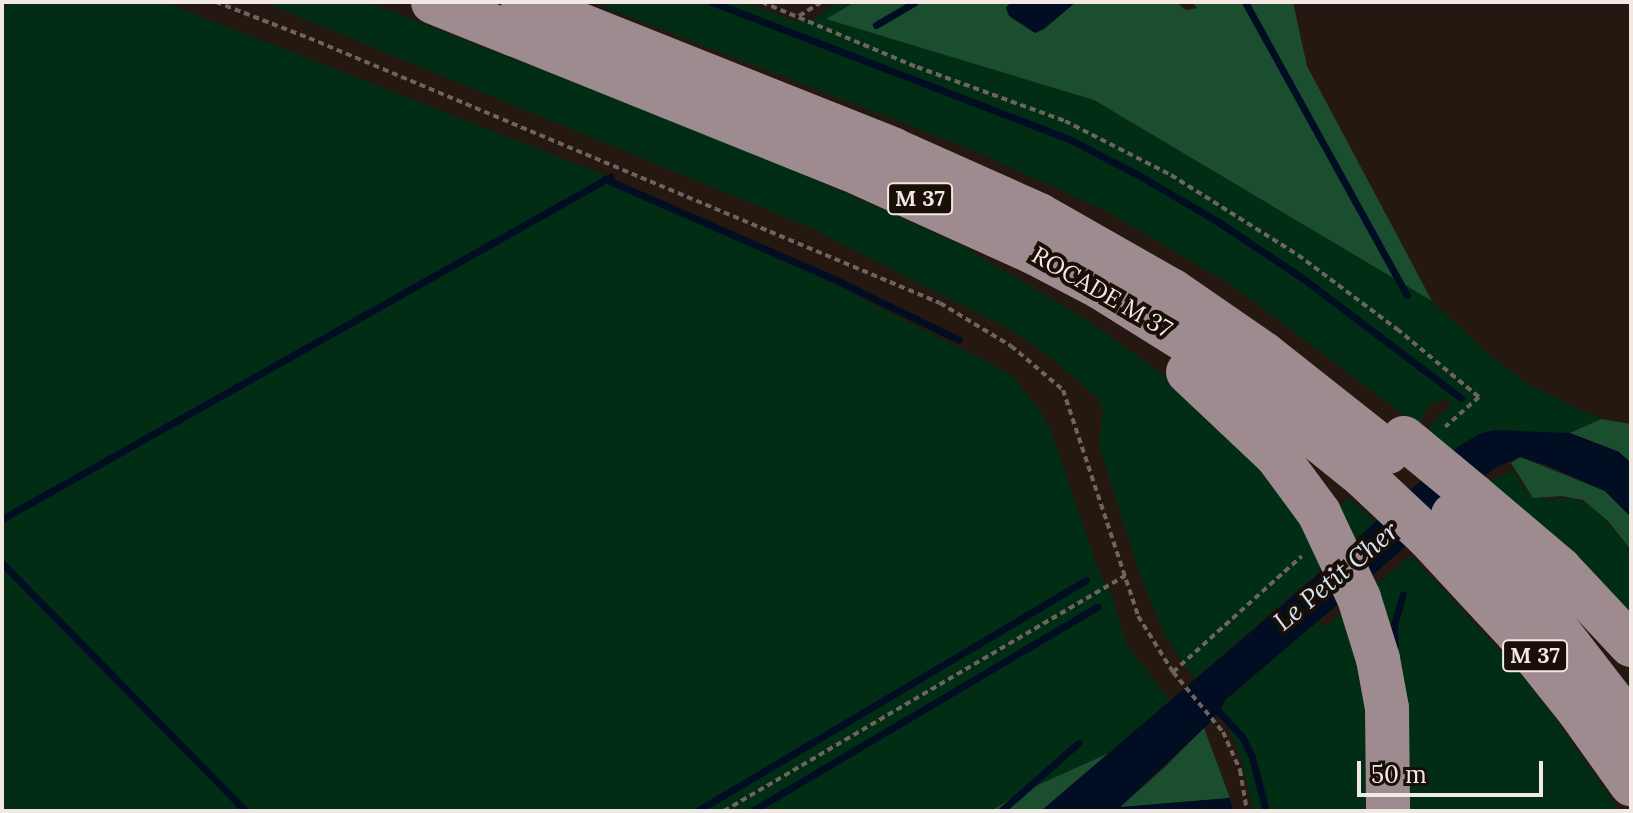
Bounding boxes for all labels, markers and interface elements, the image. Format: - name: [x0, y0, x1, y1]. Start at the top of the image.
- road number: M 37: [886, 181, 954, 217]
- street label: ROCADE M 37: [1027, 240, 1177, 344]
- water label: Le Petit Cher: [1267, 515, 1405, 637]
- road number: M 37: [1501, 638, 1569, 674]
- scale bar: [1361, 745, 1547, 795]
- text: 50 m: [1371, 759, 1427, 790]

